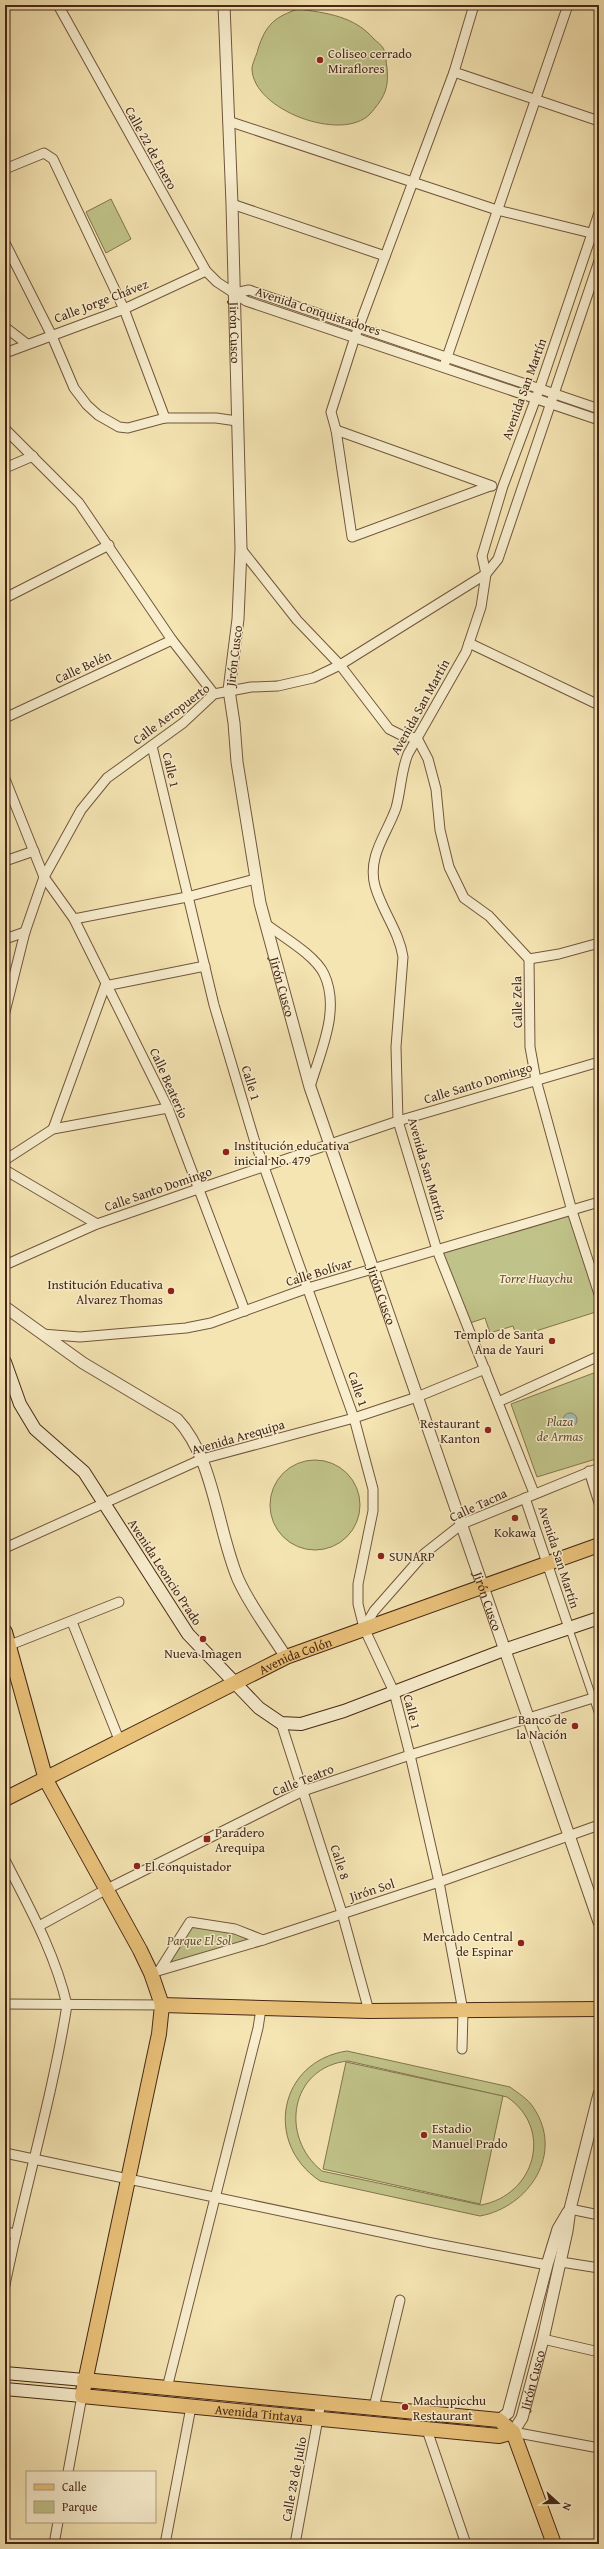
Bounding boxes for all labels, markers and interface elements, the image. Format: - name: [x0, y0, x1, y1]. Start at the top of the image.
- place label: Coliseo cerrado Miraflores: [328, 44, 412, 78]
- marker: Coliseo cerrado Miraflores: [315, 55, 325, 65]
- street label: Calle 22 de Enero: [120, 103, 182, 193]
- street label: Calle Jorge Chávez: [51, 274, 151, 328]
- street label: Avenida Conquistadores: [253, 282, 383, 340]
- street label: Jirón Cusco: [225, 300, 246, 364]
- street label: Avenida San Martín: [497, 335, 551, 442]
- street label: Jirón Cusco: [221, 624, 247, 690]
- street label: Calle Belén: [52, 645, 115, 688]
- street label: Avenida San Martín: [386, 655, 455, 758]
- street label: Calle Aeropuerto: [129, 679, 214, 749]
- street label: Calle 1: [158, 750, 184, 790]
- street label: Jirón Cusco: [265, 953, 300, 1019]
- street label: Calle Zela: [507, 975, 527, 1028]
- street label: Calle Beaterio: [145, 1045, 193, 1122]
- street label: Calle Santo Domingo: [421, 1057, 535, 1109]
- street label: Calle 1: [237, 1063, 265, 1103]
- street label: Avenida San Martín: [403, 1115, 451, 1224]
- place label: Institución educativa inicial No. 479: [234, 1136, 350, 1170]
- marker: Institución educativa inicial No. 479: [221, 1147, 231, 1157]
- street label: Calle Santo Domingo: [102, 1162, 215, 1216]
- street label: Calle Bolívar: [283, 1253, 355, 1291]
- street label: Jirón Cusco: [362, 1261, 401, 1328]
- park label: Torre Huaychu: [499, 1269, 573, 1288]
- place label: Institución Educativa Alvarez Thomas: [47, 1275, 164, 1309]
- marker: Institución Educativa Alvarez Thomas: [166, 1286, 176, 1296]
- place label: Templo de Santa Ana de Yauri: [454, 1325, 545, 1359]
- marker: Templo de Santa Ana de Yauri: [547, 1336, 557, 1346]
- street label: Calle 1: [343, 1369, 373, 1409]
- park label: Plaza de Armas: [537, 1412, 584, 1446]
- street label: Avenida Arequipa: [189, 1414, 288, 1459]
- place label: Restaurant Kanton: [420, 1414, 481, 1448]
- marker: Restaurant Kanton: [483, 1425, 493, 1435]
- street label: Calle Tacna: [446, 1483, 511, 1527]
- street label: Avenida San Martín: [533, 1503, 585, 1611]
- marker: Kokawa: [510, 1513, 520, 1523]
- street label: Avenida Leoncio Prado: [123, 1515, 207, 1629]
- place label: Kokawa: [494, 1523, 537, 1542]
- place label: SUNARP: [389, 1547, 435, 1566]
- marker: SUNARP: [376, 1551, 386, 1561]
- street label: Jirón Cusco: [468, 1567, 507, 1634]
- street label: Avenida Colón: [255, 1632, 335, 1679]
- marker: Nueva Imagen: [198, 1634, 208, 1644]
- place label: Nueva Imagen: [164, 1644, 242, 1663]
- street label: Calle 1: [398, 1692, 426, 1732]
- place label: Banco de la Nación: [516, 1710, 568, 1744]
- marker: Banco de la Nación: [570, 1721, 580, 1731]
- street label: Calle Teatro: [269, 1759, 337, 1801]
- place label: Paradero Arequipa: [215, 1823, 266, 1857]
- marker: Paradero Arequipa: [202, 1834, 212, 1844]
- street label: Calle 8: [325, 1842, 355, 1882]
- place label: El Conquistador: [145, 1857, 232, 1876]
- marker: El Conquistador: [132, 1861, 142, 1871]
- street label: Jirón Sol: [345, 1874, 397, 1907]
- place label: Mercado Central de Espinar: [423, 1927, 514, 1961]
- park label: Parque El Sol: [166, 1931, 231, 1950]
- marker: Mercado Central de Espinar: [516, 1938, 526, 1948]
- place label: Estadio Manuel Prado: [432, 2119, 508, 2153]
- marker: Estadio Manuel Prado: [419, 2130, 429, 2140]
- street label: Jirón Cusco: [514, 2347, 549, 2414]
- place label: Machupicchu Restaurant: [413, 2391, 486, 2425]
- street label: Avenida Tintaya: [214, 2399, 304, 2427]
- marker: Machupicchu Restaurant: [400, 2402, 410, 2412]
- street label: Calle 28 de Julio: [276, 2435, 312, 2523]
- legend: [26, 2471, 156, 2523]
- text: Calle: [62, 2478, 87, 2495]
- north arrow: [538, 2483, 578, 2523]
- text: Parque: [62, 2498, 98, 2515]
- text: N: [558, 2500, 576, 2513]

